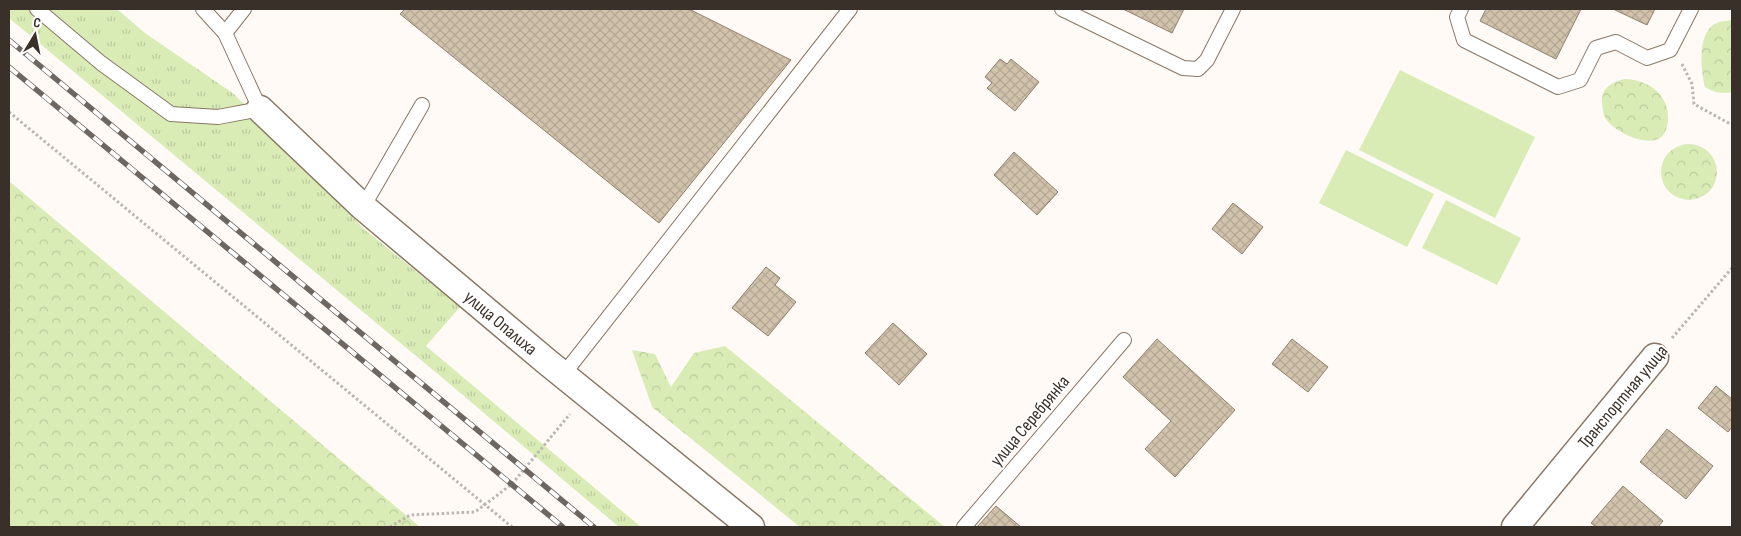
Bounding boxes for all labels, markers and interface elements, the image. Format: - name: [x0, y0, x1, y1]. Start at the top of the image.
- north arrow: [10, 10, 60, 60]
- text: С: [32, 14, 42, 32]
- street label: улица Опалиха: [460, 286, 541, 359]
- street label: Транспортная улица: [1574, 341, 1672, 453]
- street label: улица Серебрянка: [986, 371, 1074, 471]

